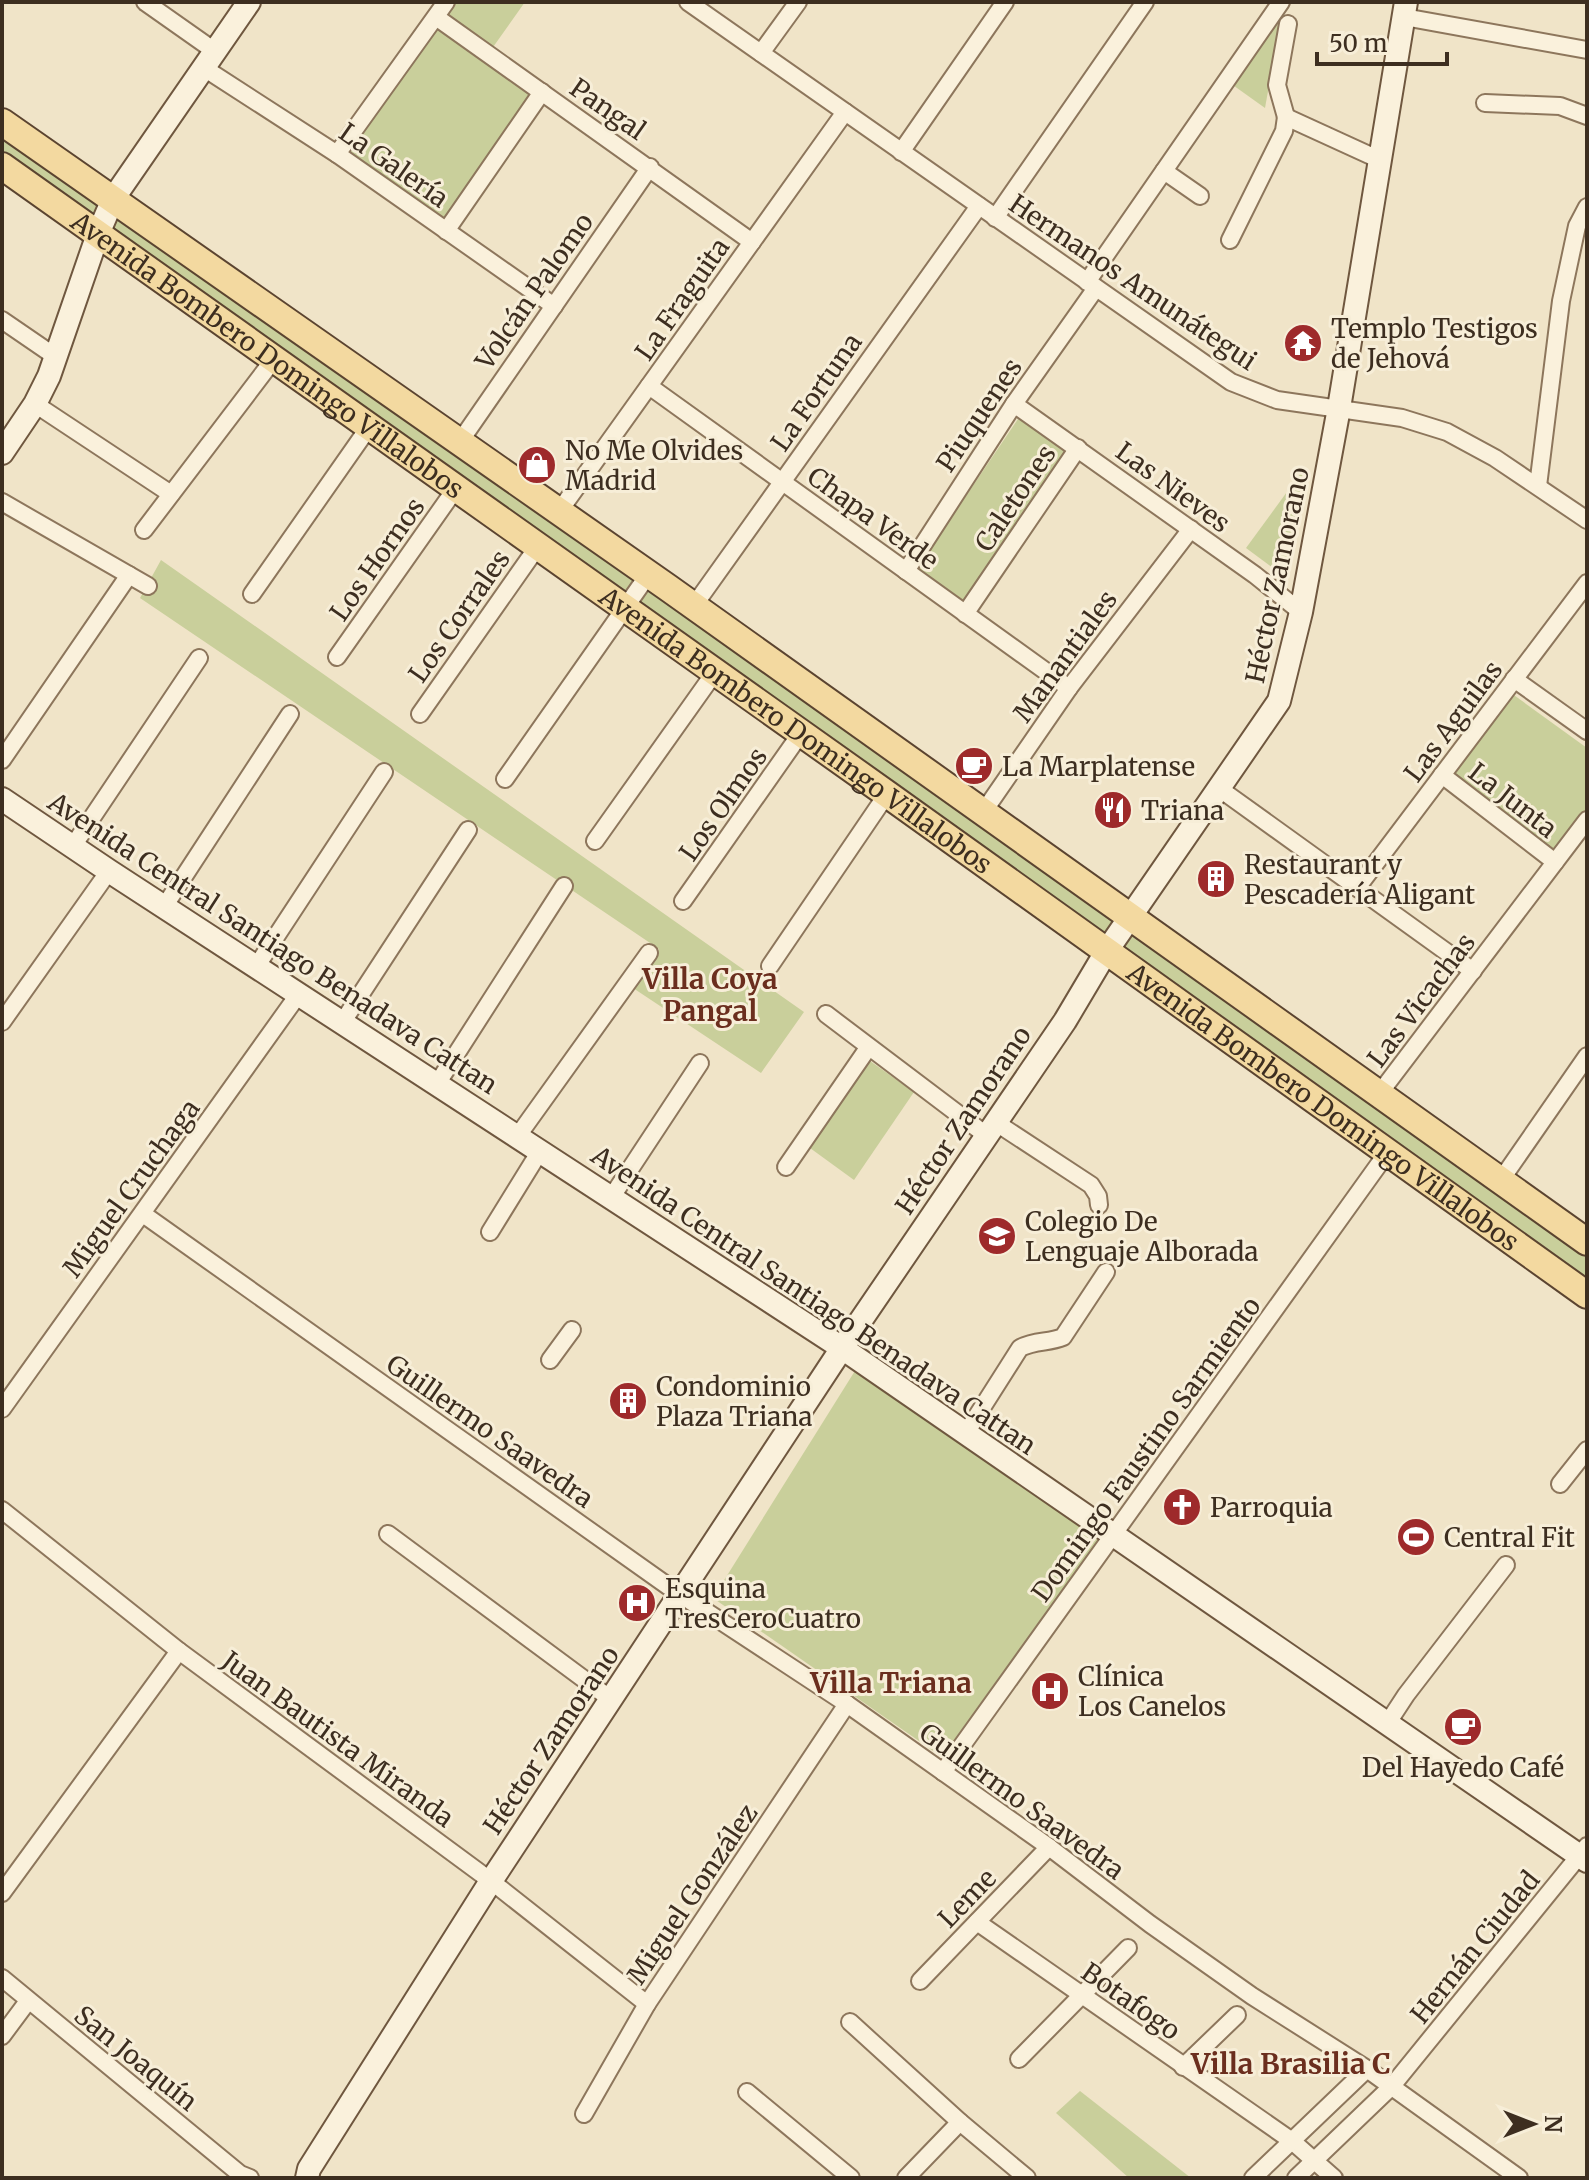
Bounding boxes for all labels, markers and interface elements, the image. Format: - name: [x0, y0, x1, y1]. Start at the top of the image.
- scale bar: [1317, 16, 1447, 66]
- text: 50 m: [1329, 28, 1388, 59]
- street label: Pangal: [564, 71, 652, 147]
- street label: La Galería: [333, 115, 455, 215]
- street label: Hermanos Amunátegui: [1003, 187, 1263, 377]
- street label: Avenida Bombero Domingo Villalobos: [64, 204, 471, 505]
- street label: Volcán Palomo: [467, 206, 600, 376]
- street label: La Fraguita: [628, 231, 736, 367]
- place label: Templo Testigos de Jehová: [1331, 312, 1538, 375]
- temple icon: Templo Testigos de Jehová: [1282, 322, 1324, 364]
- street label: La Fortuna: [763, 327, 869, 457]
- street label: Piuquenes: [929, 352, 1029, 478]
- place label: No Me Olvides Madrid: [565, 434, 743, 497]
- street label: Las Nieves: [1110, 435, 1236, 539]
- street label: Caletones: [967, 438, 1063, 558]
- shop icon: No Me Olvides Madrid: [516, 444, 558, 486]
- street label: Chapa Verde: [801, 459, 945, 577]
- street label: Héctor Zamorano: [1238, 464, 1316, 686]
- street label: Los Hornos: [323, 491, 431, 627]
- street label: Los Corrales: [401, 543, 517, 689]
- street label: Avenida Bombero Domingo Villalobos: [593, 579, 999, 881]
- street label: Manantiales: [1006, 584, 1124, 728]
- street label: Las Aguilas: [1397, 654, 1509, 788]
- street label: Los Olmos: [672, 741, 774, 867]
- cafe icon: La Marplatense: [953, 745, 995, 787]
- place label: La Marplatense: [1002, 750, 1195, 783]
- street label: La Junta: [1462, 755, 1564, 845]
- street label: Avenida Central Santiago Benadava Cattan: [41, 784, 504, 1101]
- restaurant icon: Triana: [1092, 789, 1134, 831]
- place label: Triana: [1141, 794, 1224, 827]
- place label: Restaurant y Pescadería Aligant: [1244, 848, 1475, 911]
- building icon: Restaurant y Pescadería Aligant: [1195, 858, 1237, 900]
- street label: Las Vicachas: [1360, 927, 1482, 1073]
- street label: Avenida Bombero Domingo Villalobos: [1121, 955, 1526, 1258]
- district label: Villa Coya Pangal: [641, 961, 778, 1029]
- street label: Héctor Zamorano: [888, 1020, 1038, 1220]
- street label: Miguel Cruchaga: [55, 1093, 207, 1283]
- street label: Avenida Central Santiago Benadava Cattan: [585, 1138, 1043, 1462]
- place label: Colegio De Lenguaje Alborada: [1025, 1205, 1259, 1268]
- school or university icon: Colegio De Lenguaje Alborada: [976, 1215, 1018, 1257]
- street label: Domingo Faustino Sarmiento: [1024, 1290, 1268, 1608]
- street label: Guillermo Saavedra: [380, 1347, 600, 1515]
- place label: Condominio Plaza Triana: [656, 1370, 813, 1433]
- building icon: Condominio Plaza Triana: [607, 1380, 649, 1422]
- church icon: Parroquia: [1161, 1486, 1203, 1528]
- place label: Parroquia: [1210, 1491, 1333, 1524]
- sports icon: Central Fit: [1395, 1516, 1437, 1558]
- place label: Central Fit: [1444, 1521, 1575, 1554]
- place label: Esquina TresCeroCuatro: [665, 1572, 861, 1635]
- hospital icon: Esquina TresCeroCuatro: [616, 1582, 658, 1624]
- street label: Héctor Zamorano: [476, 1640, 626, 1840]
- street label: Juan Bautista Miranda: [215, 1643, 460, 1834]
- place label: Clínica Los Canelos: [1078, 1660, 1226, 1723]
- district label: Villa Triana: [809, 1665, 972, 1701]
- hospital icon: Clínica Los Canelos: [1029, 1670, 1071, 1712]
- cafe icon: Del Hayedo Café: [1442, 1706, 1484, 1748]
- street label: Guillermo Saavedra: [913, 1716, 1131, 1886]
- place label: Del Hayedo Café: [1362, 1751, 1564, 1784]
- street label: Miguel González: [620, 1798, 764, 1990]
- street label: Leme: [931, 1862, 1003, 1934]
- street label: Hernán Ciudad: [1403, 1864, 1547, 2030]
- street label: Botafogo: [1075, 1955, 1187, 2047]
- street label: San Joaquín: [68, 1998, 204, 2118]
- district label: Villa Brasilia C: [1190, 2046, 1391, 2082]
- north arrow: [1493, 2084, 1573, 2164]
- text: N: [1539, 2115, 1567, 2133]

